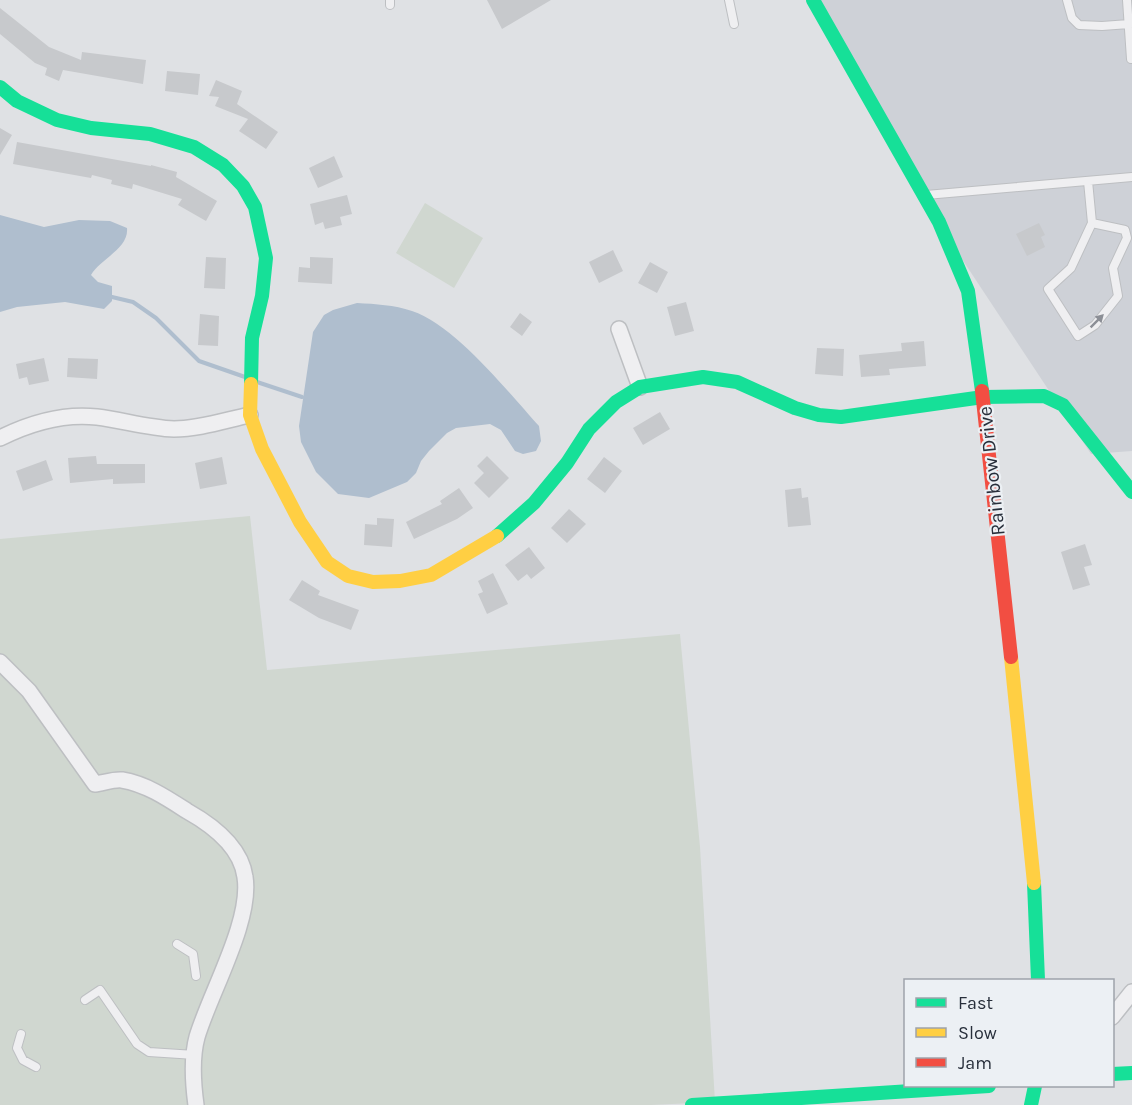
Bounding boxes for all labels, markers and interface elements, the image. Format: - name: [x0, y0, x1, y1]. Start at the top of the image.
- one-way arrow: [1089, 315, 1103, 329]
- street label: Rainbow Drive: [973, 405, 1010, 537]
- legend: [904, 979, 1114, 1087]
- text: Fast: [958, 992, 993, 1014]
- text: Slow: [958, 1022, 997, 1044]
- text: Jam: [958, 1052, 992, 1074]

